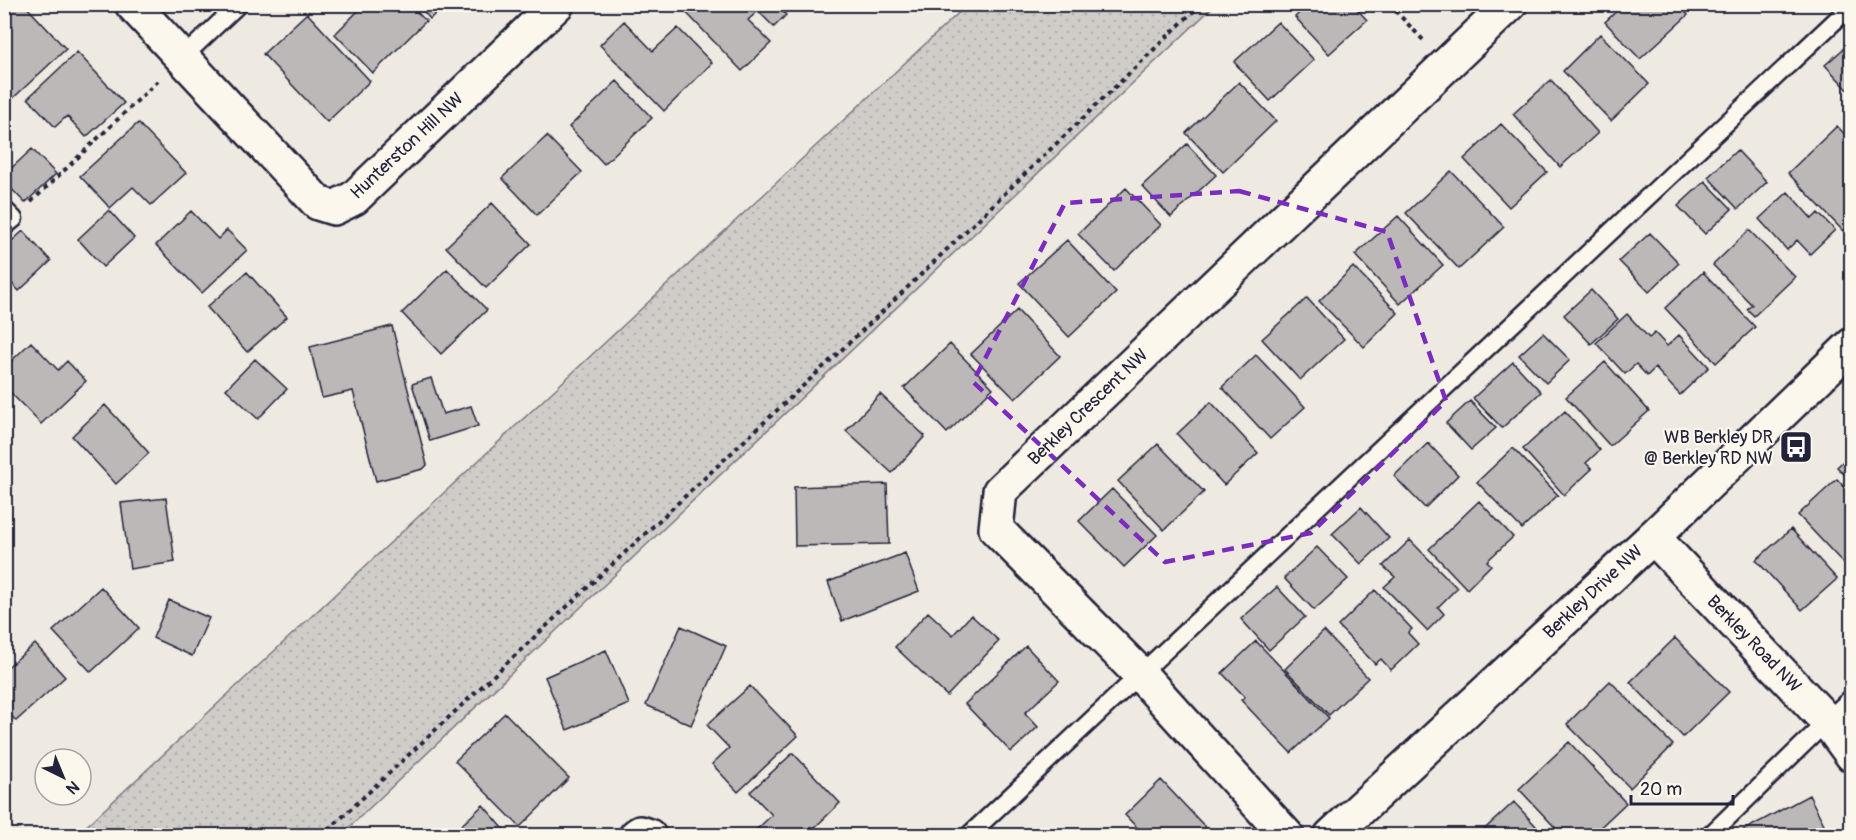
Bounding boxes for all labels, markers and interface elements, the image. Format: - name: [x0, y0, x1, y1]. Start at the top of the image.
- street label: Hunterston Hill NW: [346, 88, 468, 204]
- street label: Berkley Crescent NW: [1023, 344, 1153, 470]
- place label: WB Berkley DR @ Berkley RD NW: [1644, 426, 1773, 470]
- bus stop icon: WB Berkley DR @ Berkley RD NW: [1778, 429, 1814, 465]
- street label: Berkley Drive NW: [1538, 540, 1648, 644]
- street label: Berkley Road NW: [1702, 591, 1806, 697]
- north arrow: [33, 747, 93, 807]
- scale bar: [1631, 768, 1733, 806]
- text: N: [62, 776, 83, 798]
- text: 20 m: [1640, 778, 1682, 801]

